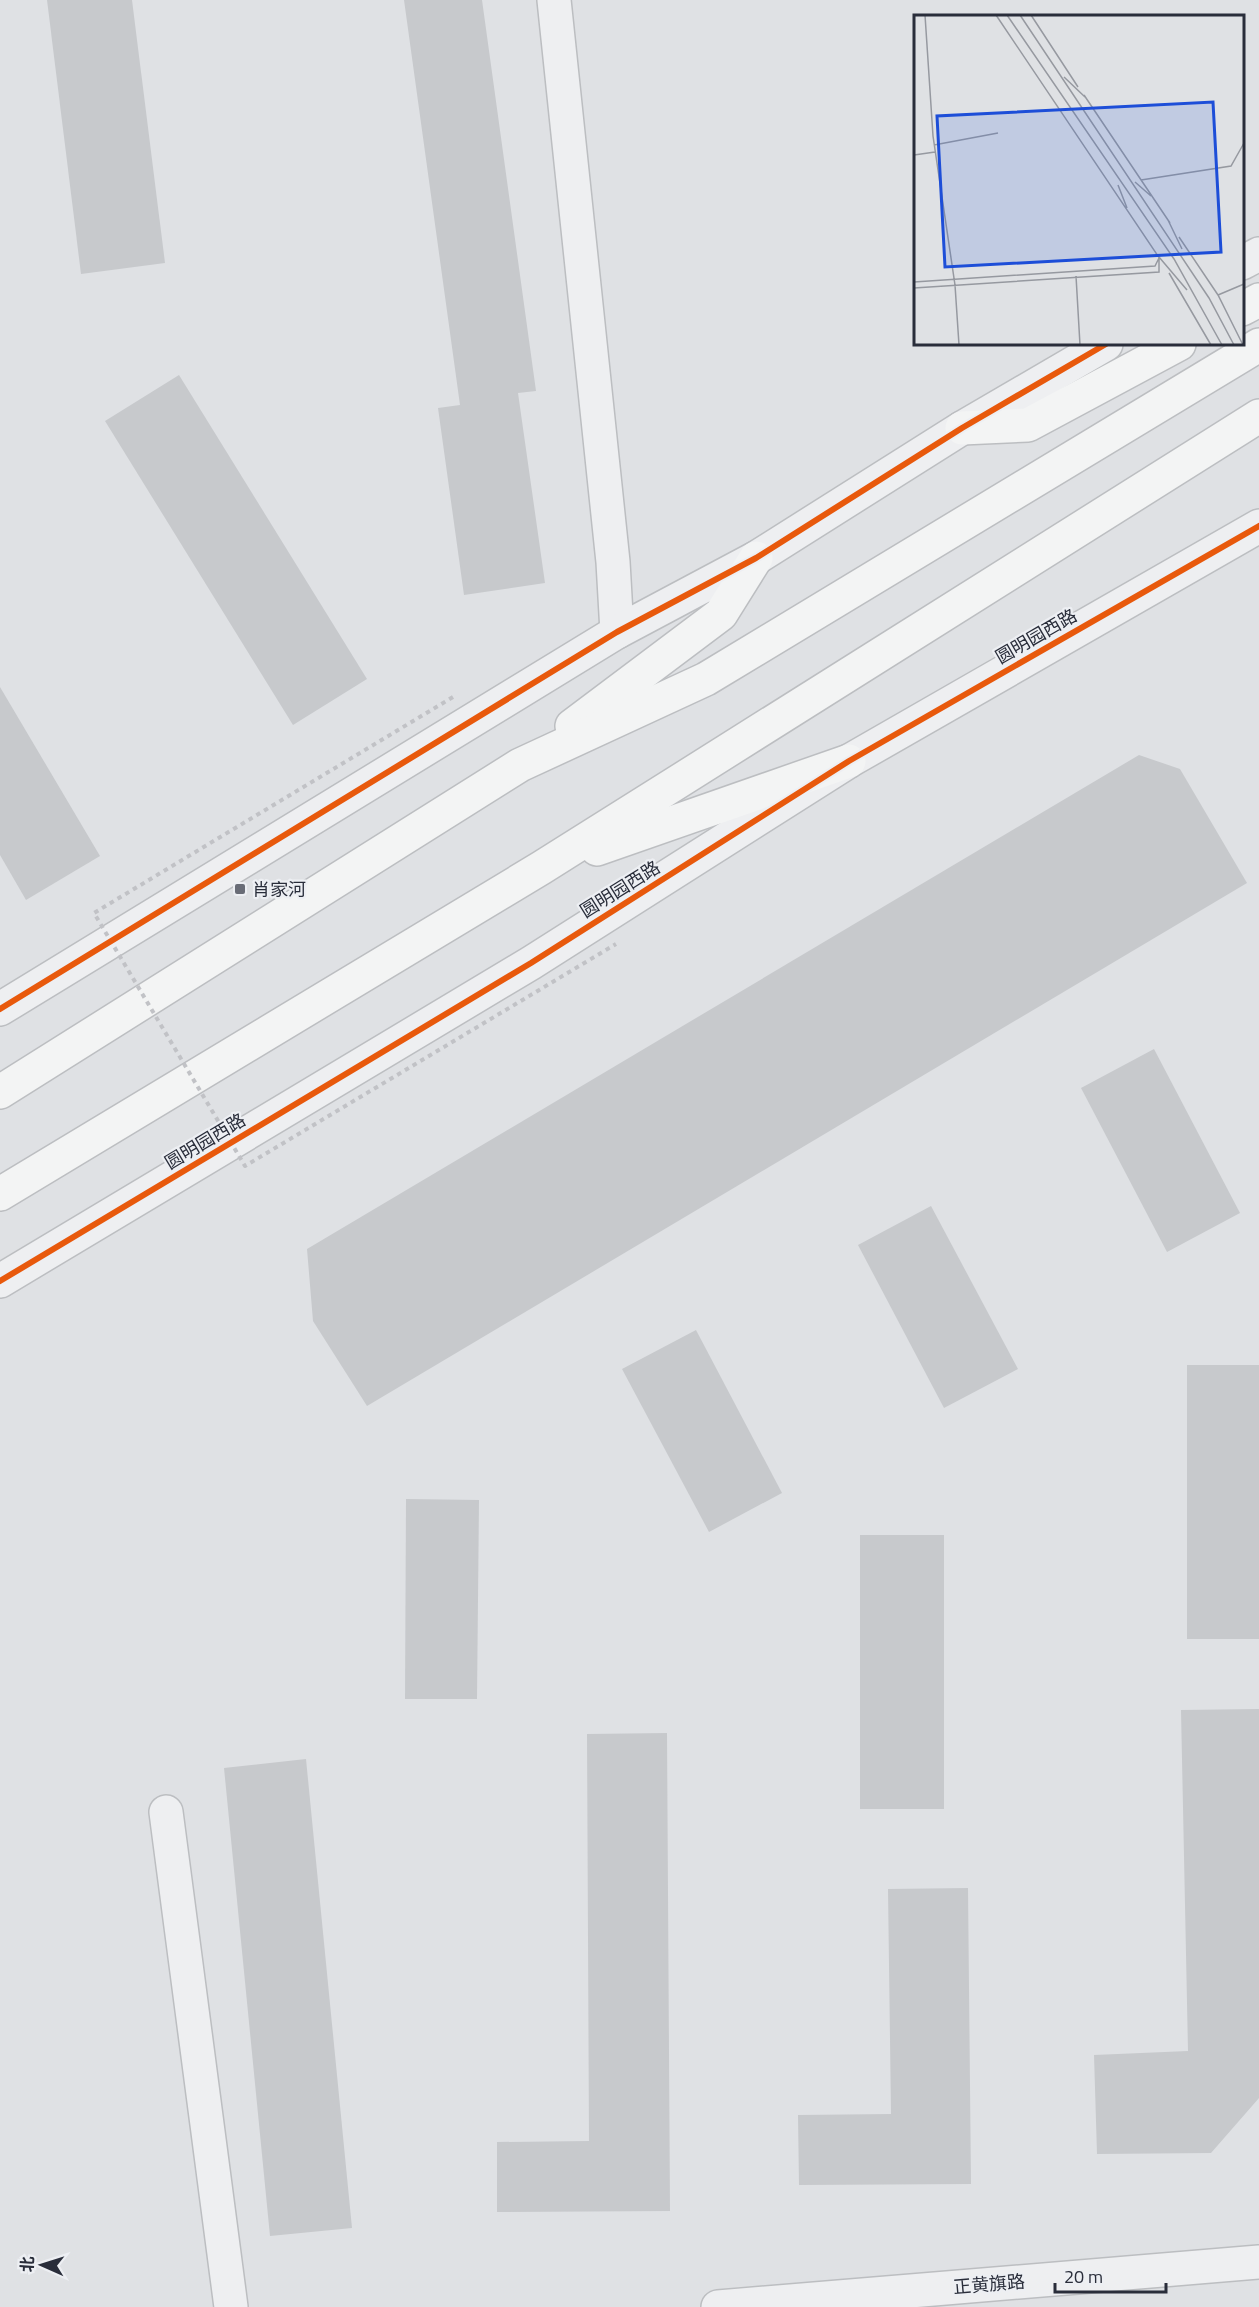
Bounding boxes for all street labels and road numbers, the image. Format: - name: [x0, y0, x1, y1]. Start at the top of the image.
- street label: 圆明园西路: [990, 602, 1082, 670]
- street label: 圆明园西路: [575, 854, 665, 924]
- street label: 圆明园西路: [159, 1106, 251, 1176]
- street label: 正黄旗路: [952, 2267, 1026, 2301]

